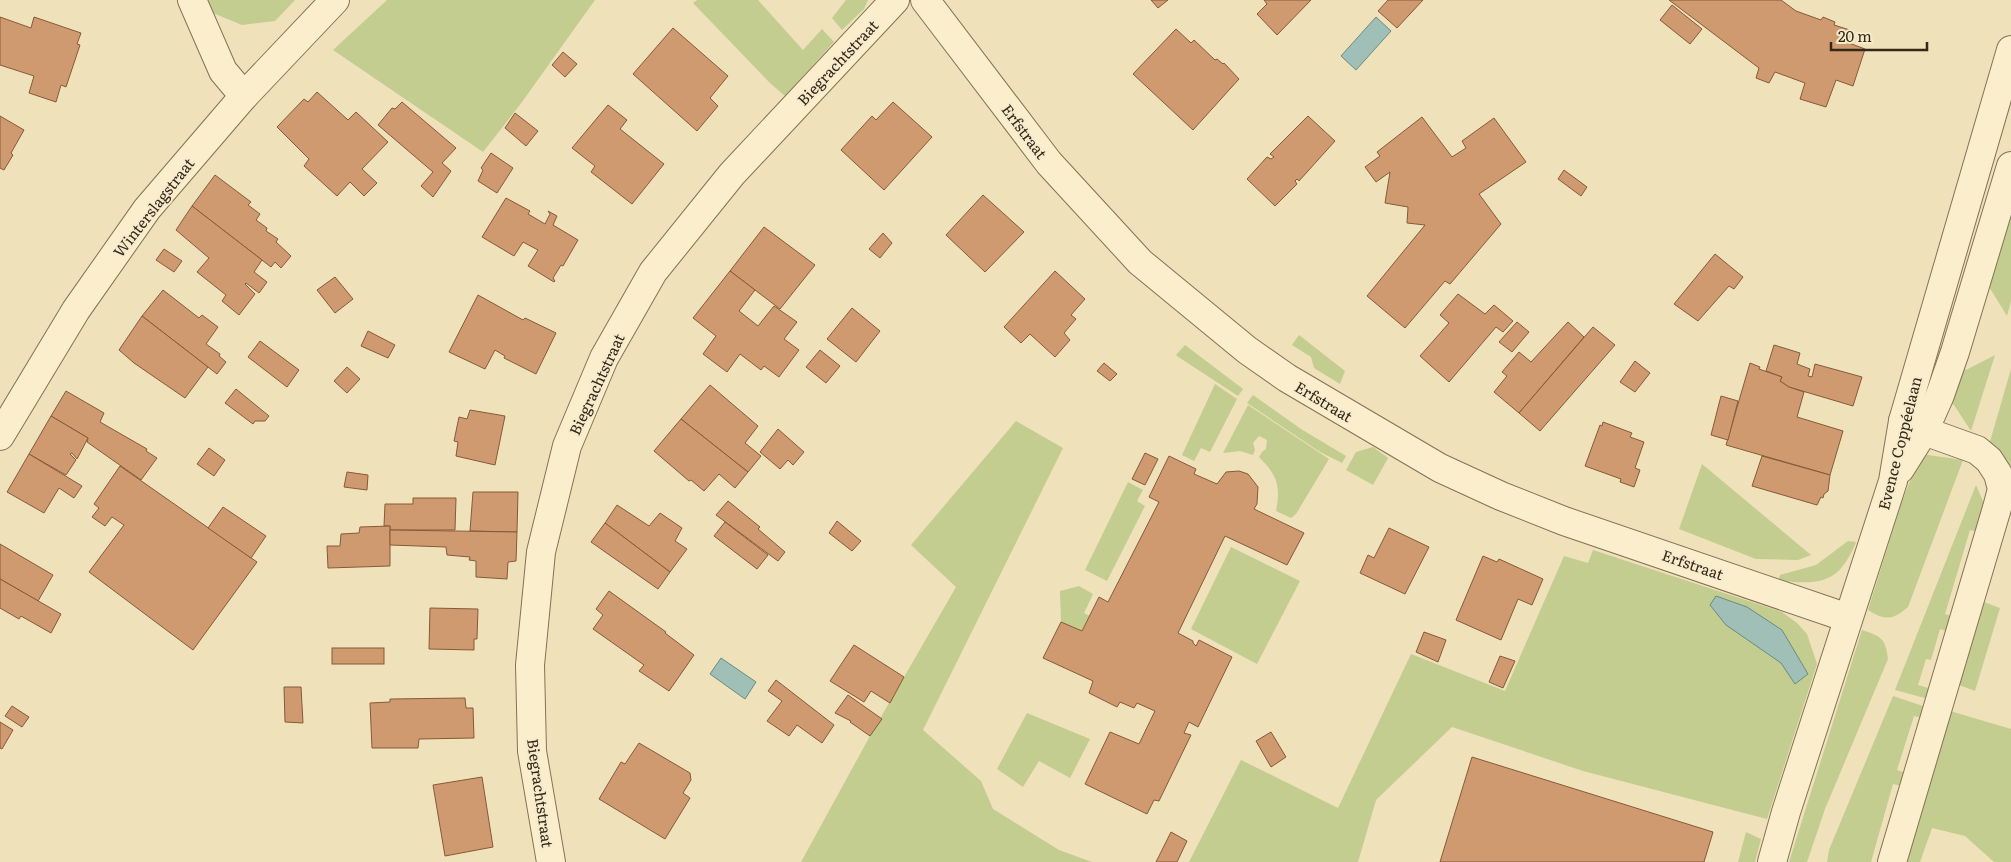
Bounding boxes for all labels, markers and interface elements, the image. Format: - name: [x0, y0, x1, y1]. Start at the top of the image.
- street label: Biegrachtstraat: [791, 14, 883, 110]
- scale bar: [1831, 20, 1927, 52]
- text: 20 m: [1838, 24, 1872, 47]
- street label: Erfstraat: [997, 99, 1053, 163]
- street label: Winterslagstraat: [107, 152, 199, 262]
- street label: Biegrachtstraat: [562, 329, 630, 439]
- street label: Evence Coppéelaan: [1871, 374, 1927, 512]
- street label: Erfstraat: [1291, 375, 1357, 427]
- street label: Erfstraat: [1659, 543, 1727, 585]
- street label: Biegrachtstraat: [522, 737, 560, 849]

